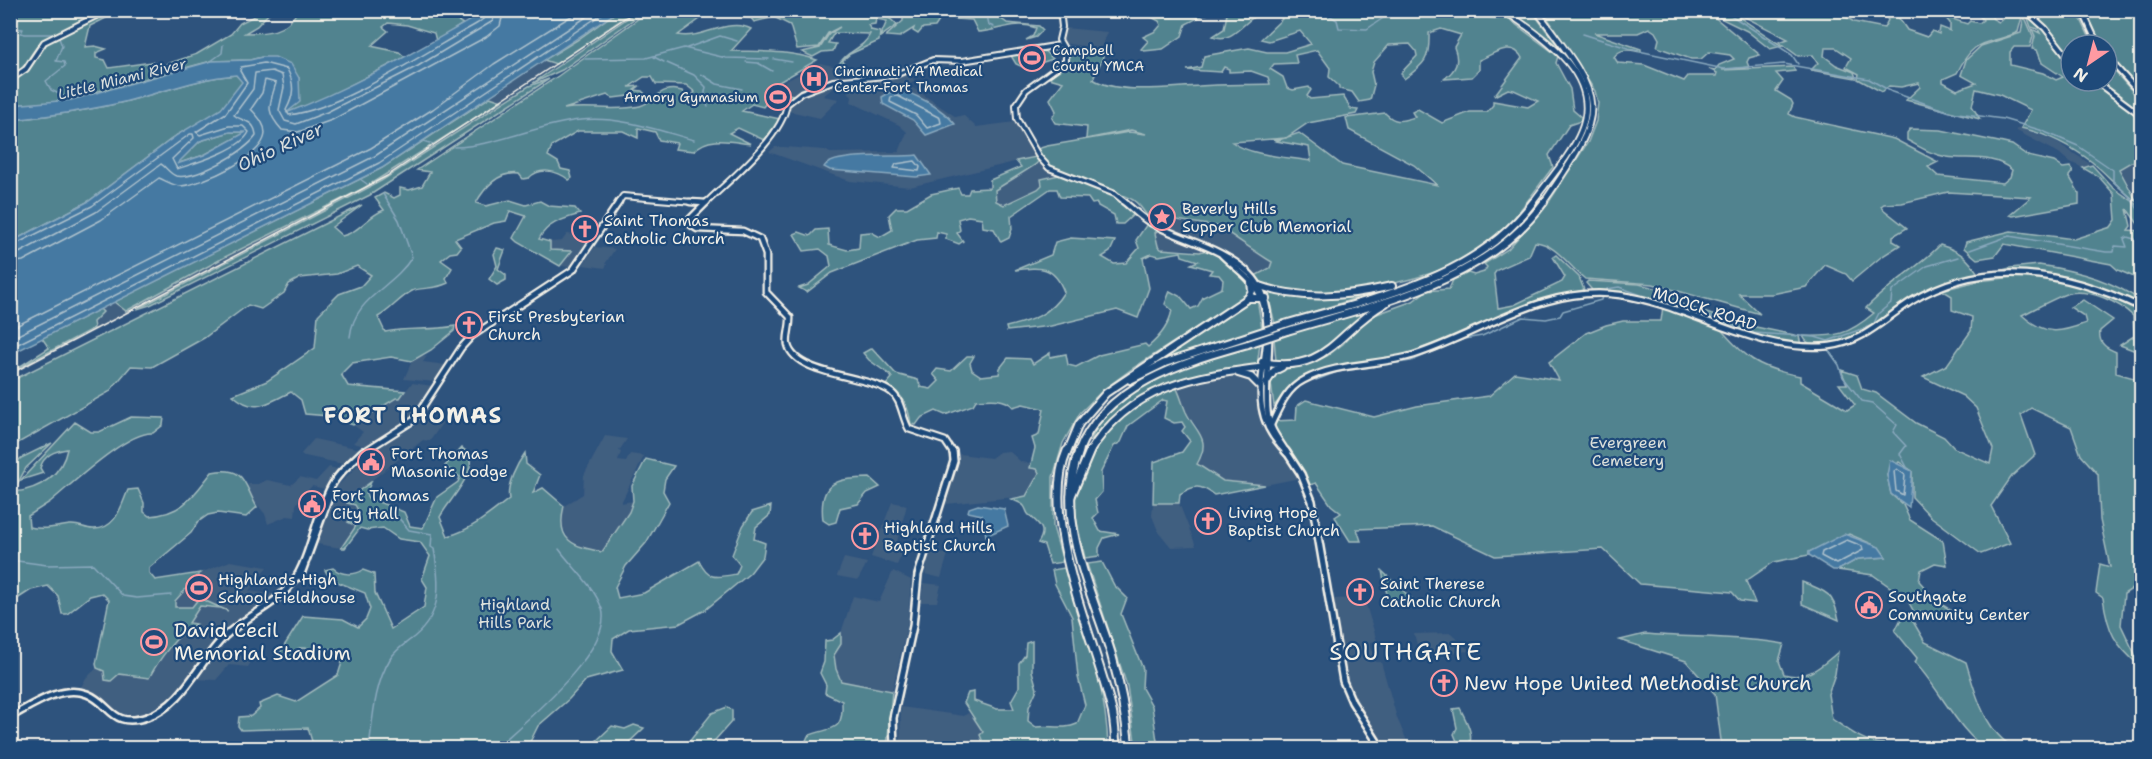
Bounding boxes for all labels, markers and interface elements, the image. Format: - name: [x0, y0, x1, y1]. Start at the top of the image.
- north arrow: [2059, 33, 2119, 93]
- place label: Campbell County YMCA: [1052, 41, 1144, 75]
- sports icon: Campbell County YMCA: [1017, 43, 1047, 73]
- water label: Little Miami River: [56, 53, 189, 105]
- place label: Cincinnati VA Medical Center-Fort Thomas: [834, 62, 983, 96]
- text: N: [2069, 63, 2092, 87]
- hospital icon: Cincinnati VA Medical Center-Fort Thomas: [799, 64, 829, 94]
- sports icon: Armory Gymnasium: [763, 82, 793, 112]
- place label: Armory Gymnasium: [624, 88, 758, 106]
- water label: Ohio River: [233, 117, 327, 177]
- place label: Beverly Hills Supper Club Memorial: [1182, 198, 1351, 237]
- place icon: Beverly Hills Supper Club Memorial: [1147, 202, 1177, 232]
- place label: Saint Thomas Catholic Church: [604, 210, 725, 249]
- church icon: Saint Thomas Catholic Church: [570, 214, 600, 244]
- street label: MOOCK ROAD: [1650, 282, 1760, 335]
- place label: First Presbyterian Church: [488, 306, 625, 345]
- church icon: First Presbyterian Church: [454, 310, 484, 340]
- district label: FORT THOMAS: [323, 401, 503, 430]
- park label: Evergreen Cemetery: [1590, 432, 1667, 471]
- place label: Fort Thomas Masonic Lodge: [391, 443, 508, 482]
- public building icon: Fort Thomas Masonic Lodge: [356, 447, 386, 477]
- place label: Fort Thomas City Hall: [332, 485, 430, 524]
- public building icon: Fort Thomas City Hall: [297, 489, 327, 519]
- place label: Living Hope Baptist Church: [1228, 502, 1340, 541]
- church icon: Living Hope Baptist Church: [1193, 506, 1223, 536]
- place label: Highland Hills Baptist Church: [884, 517, 996, 556]
- church icon: Highland Hills Baptist Church: [850, 521, 880, 551]
- place label: Highlands High School Fieldhouse: [218, 569, 356, 608]
- sports icon: Highlands High School Fieldhouse: [184, 573, 214, 603]
- place label: Saint Therese Catholic Church: [1380, 573, 1501, 612]
- church icon: Saint Therese Catholic Church: [1345, 577, 1375, 607]
- place label: Southgate Community Center: [1888, 586, 2030, 625]
- public building icon: Southgate Community Center: [1854, 590, 1884, 620]
- park label: Highland Hills Park: [478, 594, 552, 633]
- place label: David Cecil Memorial Stadium: [174, 617, 351, 666]
- sports icon: David Cecil Memorial Stadium: [139, 627, 169, 657]
- district label: SOUTHGATE: [1329, 636, 1483, 668]
- church icon: New Hope United Methodist Church: [1429, 668, 1459, 698]
- place label: New Hope United Methodist Church: [1464, 670, 1812, 696]

